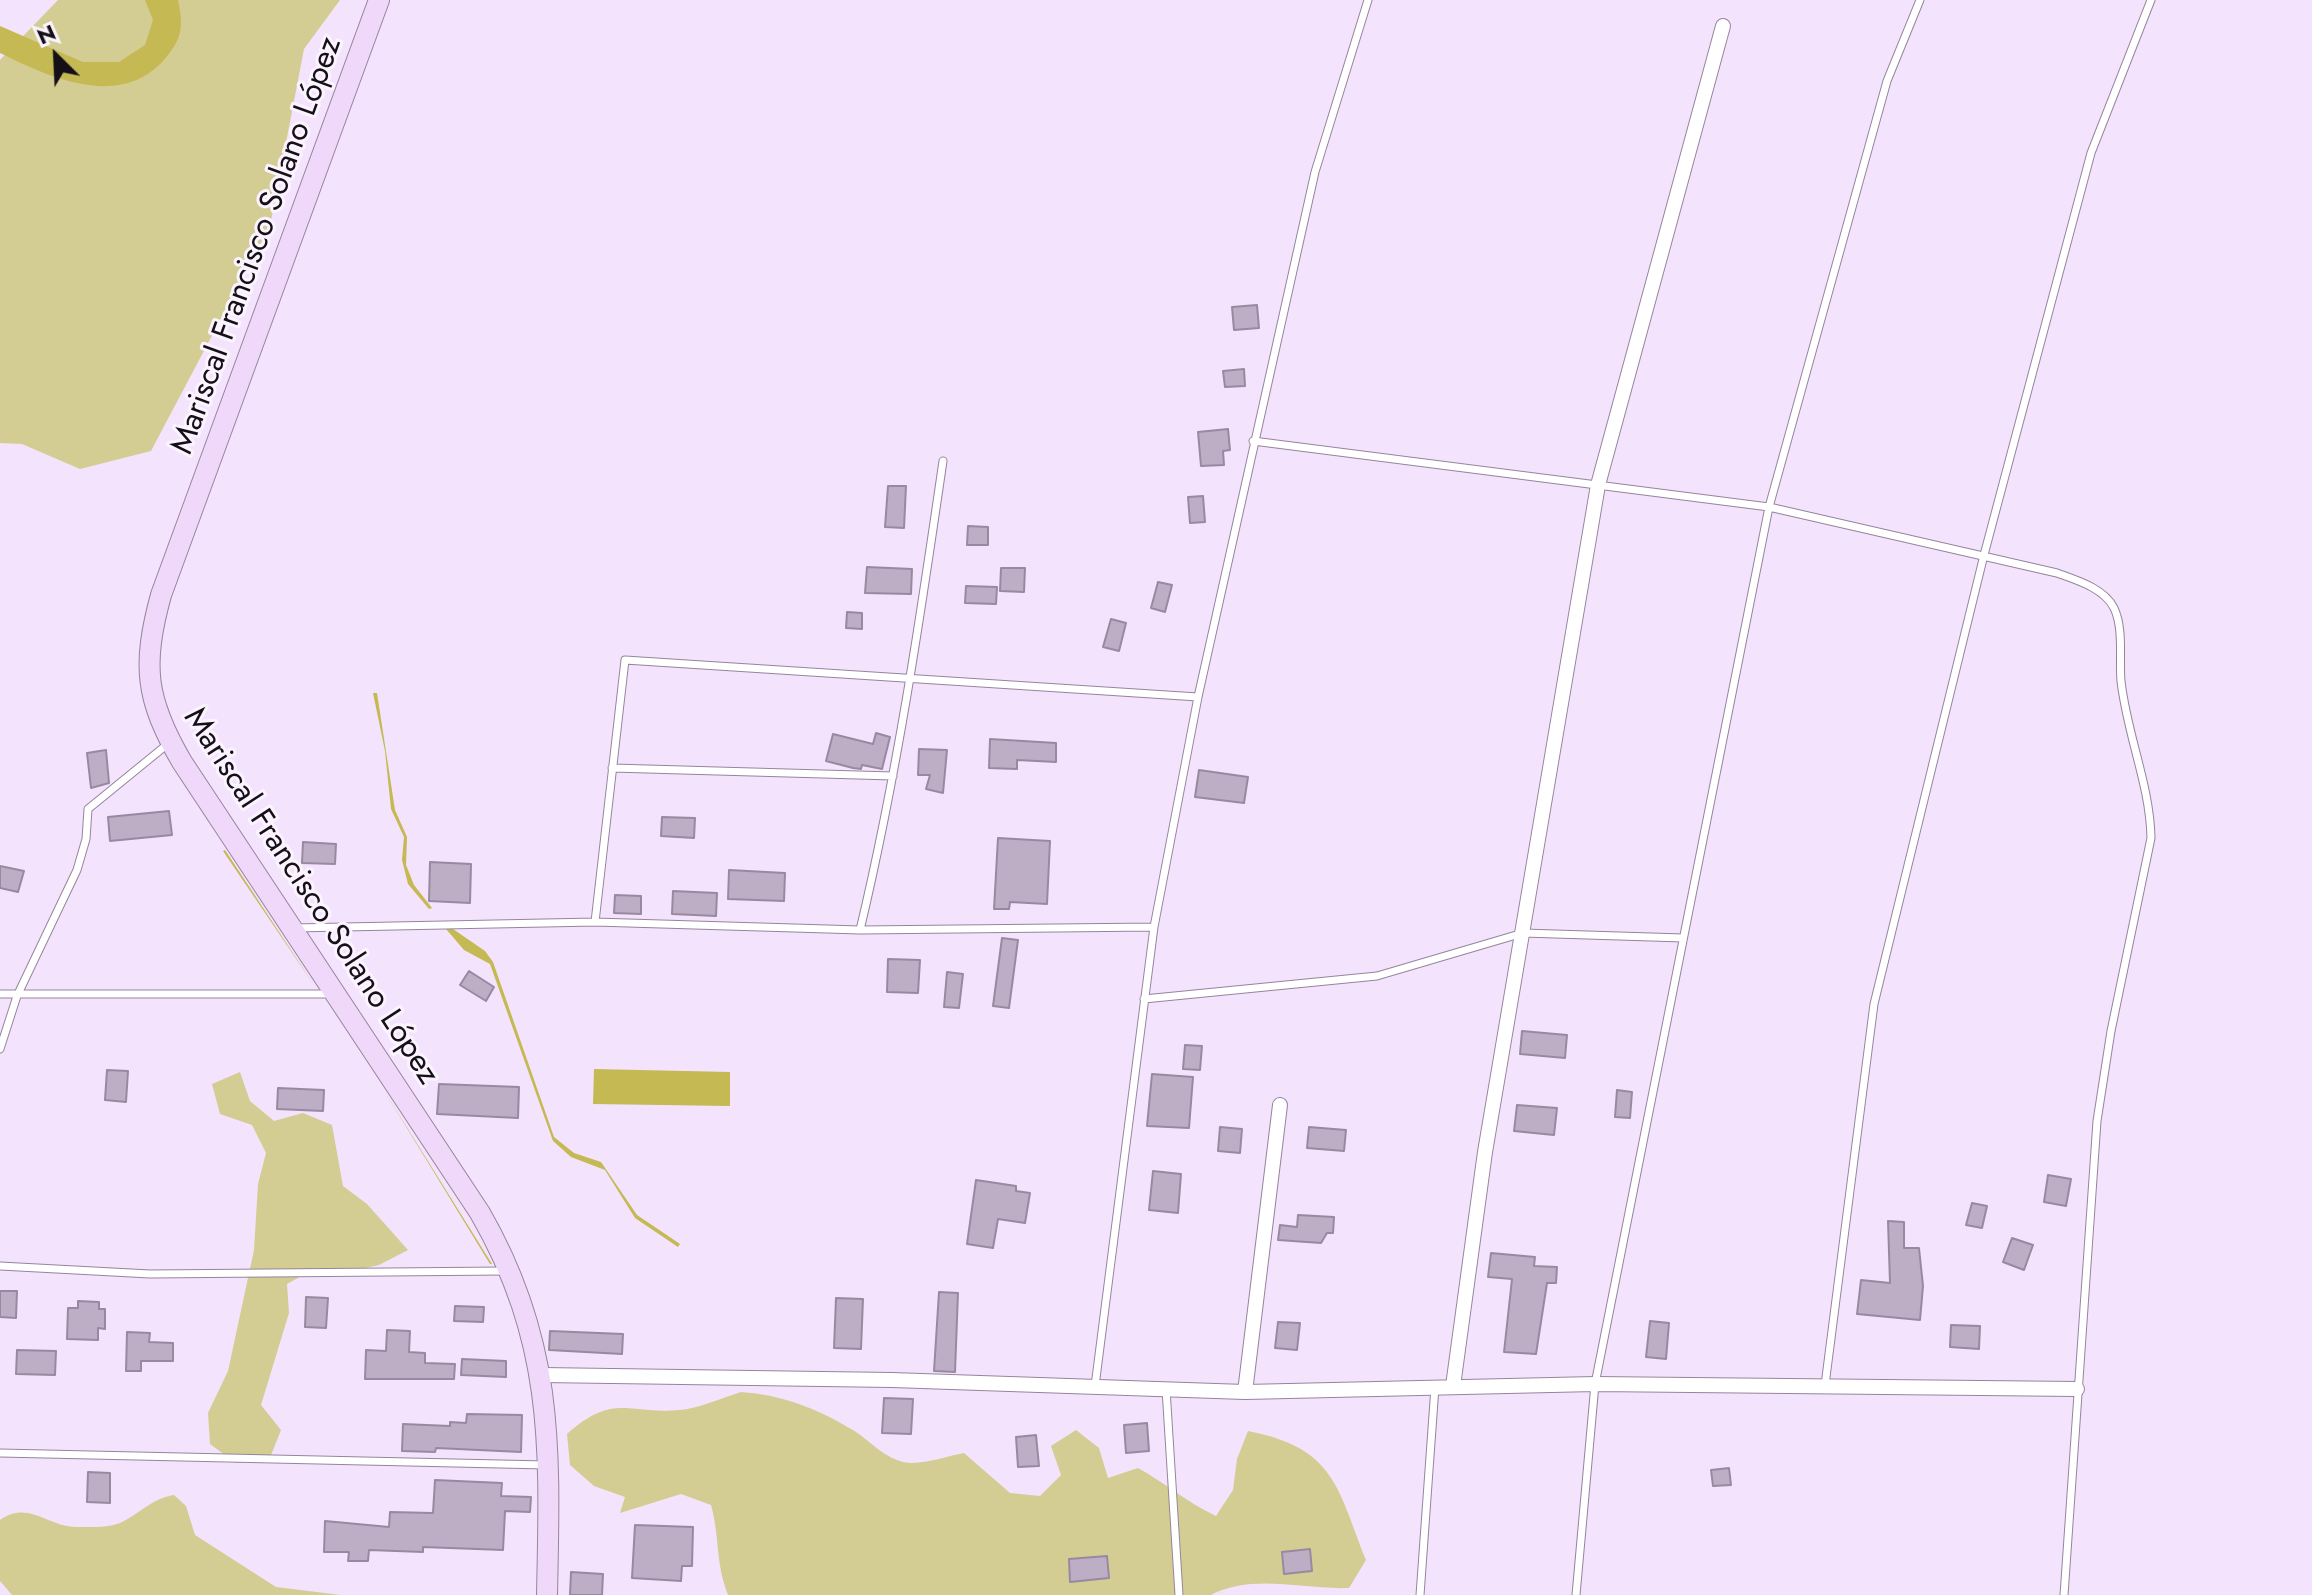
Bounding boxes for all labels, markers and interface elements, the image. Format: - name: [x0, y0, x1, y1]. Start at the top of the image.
- north arrow: [16, 16, 96, 96]
- text: N: [32, 16, 61, 52]
- street label: Mariscal Francisco Solano López: [165, 32, 351, 460]
- street label: Mariscal Francisco Solano López: [174, 702, 446, 1092]

